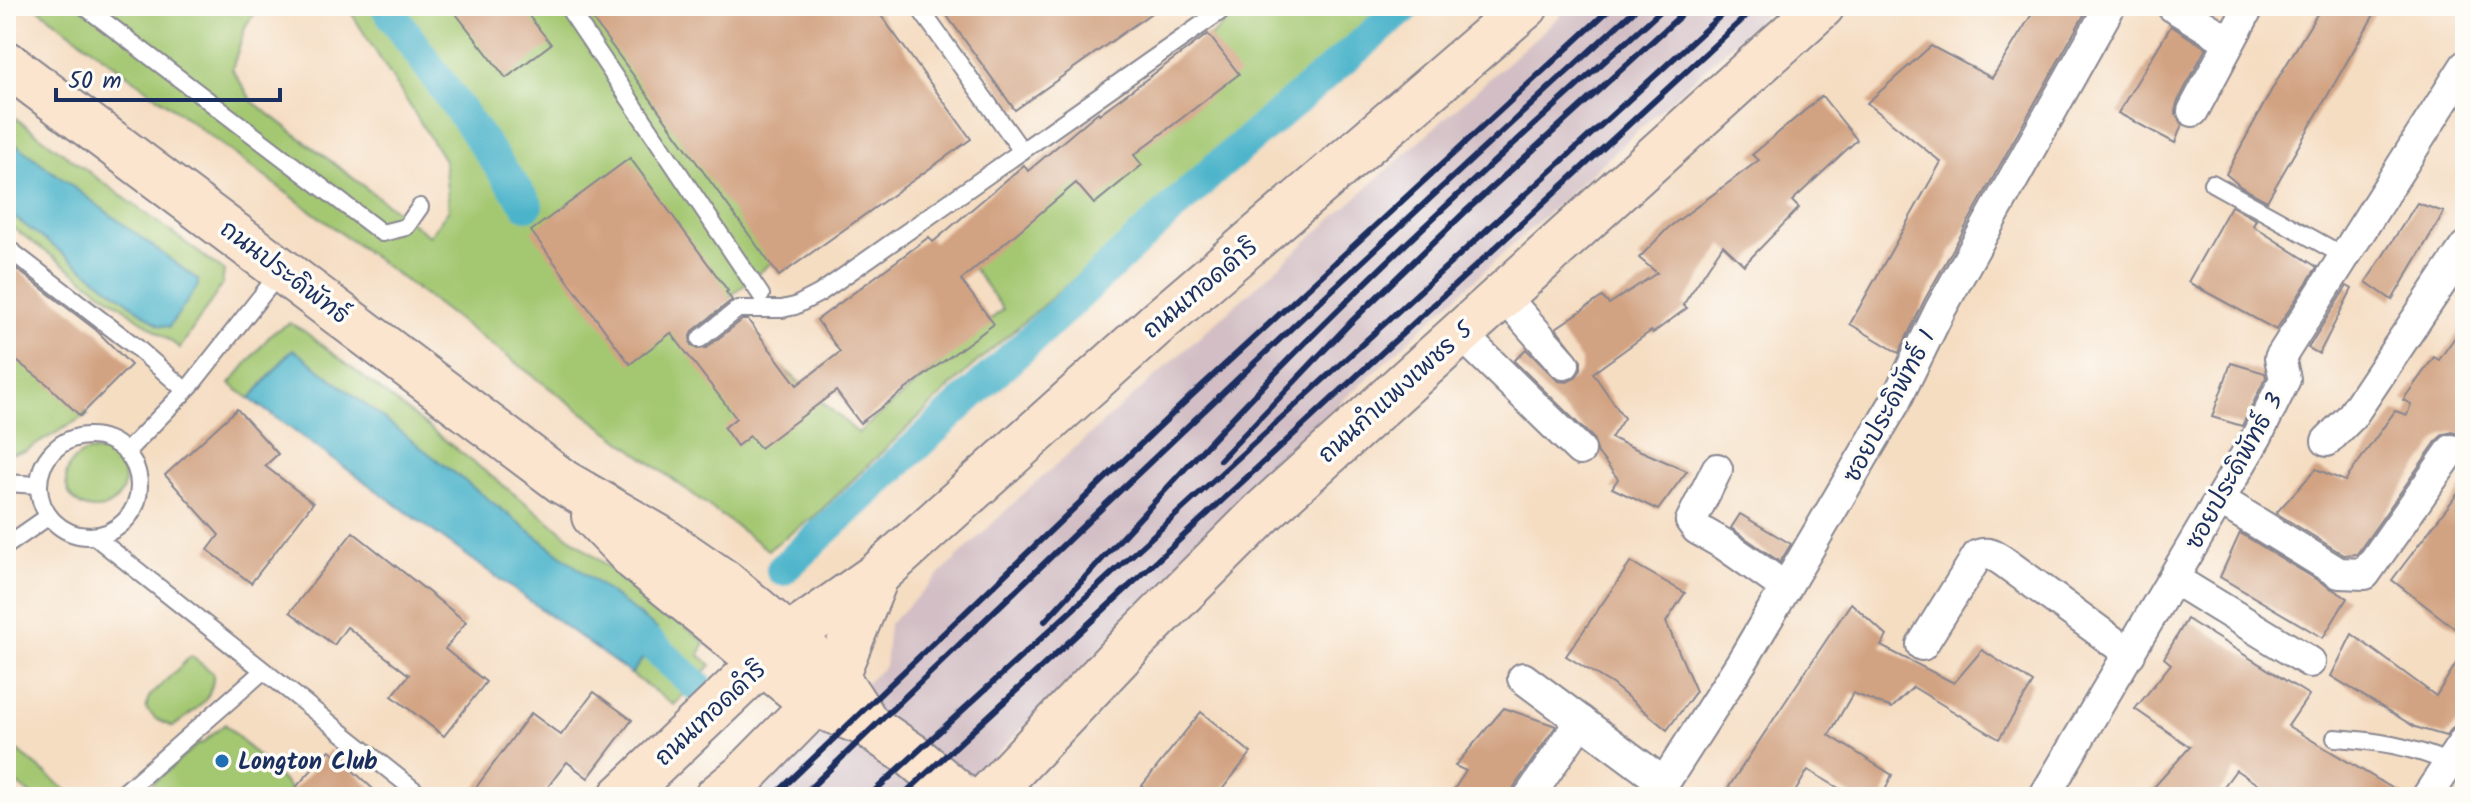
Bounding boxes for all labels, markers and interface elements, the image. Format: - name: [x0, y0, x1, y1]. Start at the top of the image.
- scale bar: [56, 52, 280, 102]
- text: 50 m: [68, 62, 122, 101]
- street label: ถนนประดิพัทธ์: [211, 211, 357, 335]
- street label: ถนนเทอดดำริ: [1134, 229, 1268, 349]
- street label: ถนนกำแพงเพชร 5: [1310, 311, 1484, 474]
- street label: ซอยประดิพัทธ์ 1: [1834, 323, 1947, 490]
- street label: ซอยประดิพัทธ์ 3: [2176, 386, 2295, 558]
- street label: ถนนเทอดดำริ: [646, 652, 776, 776]
- place label: Longton Club: [238, 743, 378, 782]
- marker: Longton Club: [213, 752, 231, 770]

